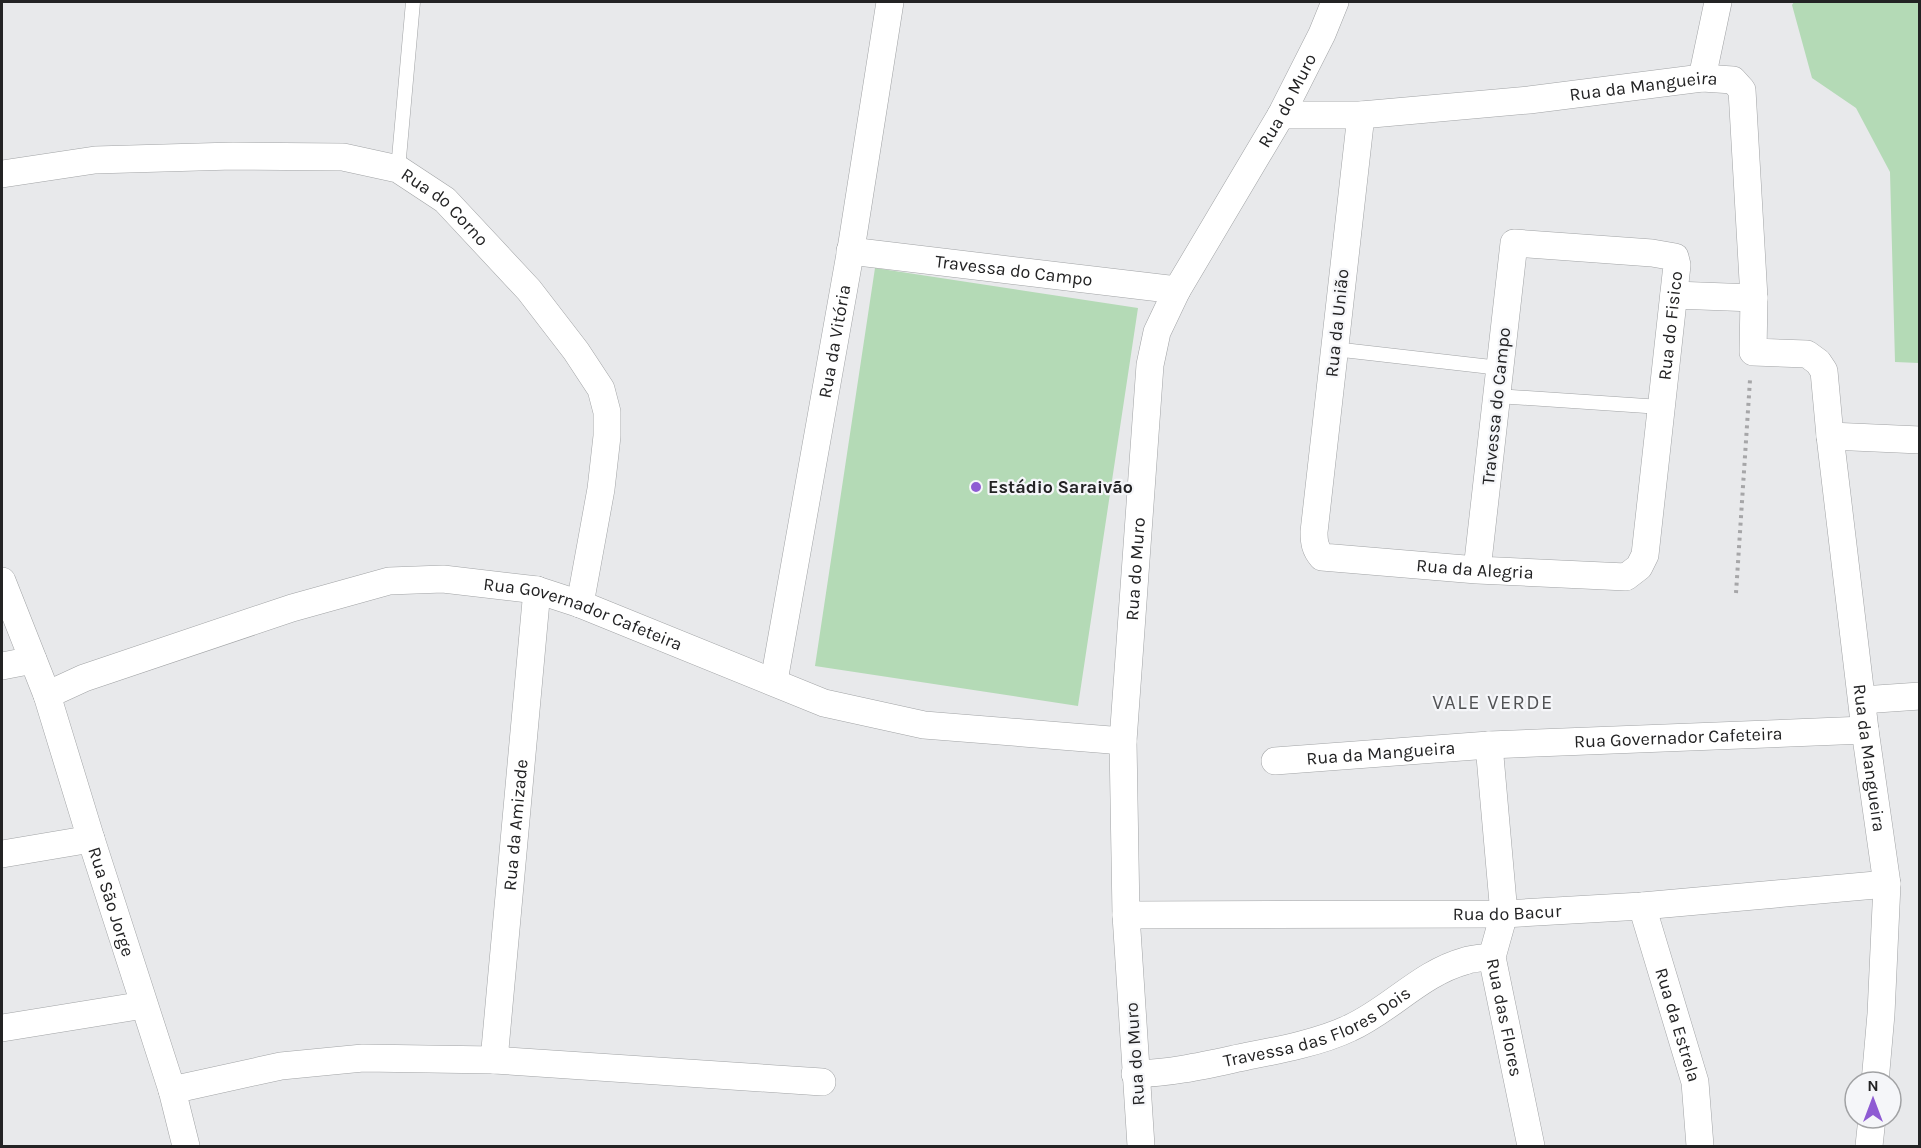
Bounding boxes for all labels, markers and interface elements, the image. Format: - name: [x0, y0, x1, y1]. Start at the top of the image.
- street label: Rua do Muro: [1253, 50, 1321, 152]
- street label: Rua da Mangueira: [1568, 67, 1718, 106]
- street label: Rua do Corno: [397, 163, 493, 251]
- street label: Travessa do Campo: [934, 250, 1094, 291]
- street label: Rua da União: [1320, 268, 1354, 378]
- street label: Rua do Fisico: [1653, 270, 1687, 381]
- street label: Rua da Vitória: [814, 283, 855, 400]
- street label: Travessa do Campo: [1477, 326, 1515, 486]
- place label: Estádio Saraivão: [988, 476, 1133, 498]
- marker: Estádio Saraivão: [969, 480, 983, 494]
- street label: Rua do Muro: [1121, 517, 1150, 621]
- street label: Rua da Alegria: [1415, 554, 1534, 584]
- street label: Rua Governador Cafeteira: [482, 573, 686, 655]
- street label: Rua da Mangueira: [1849, 683, 1890, 833]
- district label: VALE VERDE: [1432, 691, 1554, 714]
- street label: Rua Governador Cafeteira: [1574, 722, 1783, 753]
- street label: Rua da Mangueira: [1305, 737, 1456, 770]
- street label: Rua da Amizade: [499, 758, 532, 892]
- street label: Rua São Jorge: [83, 844, 139, 959]
- street label: Rua do Bacur: [1453, 900, 1562, 925]
- street label: Rua das Flores: [1482, 956, 1527, 1078]
- street label: Rua da Estrela: [1650, 965, 1705, 1084]
- street label: Travessa das Flores Dois: [1221, 982, 1415, 1072]
- street label: Rua do Muro: [1120, 1002, 1150, 1106]
- north arrow: [1843, 1070, 1903, 1130]
- text: N: [1867, 1076, 1879, 1095]

